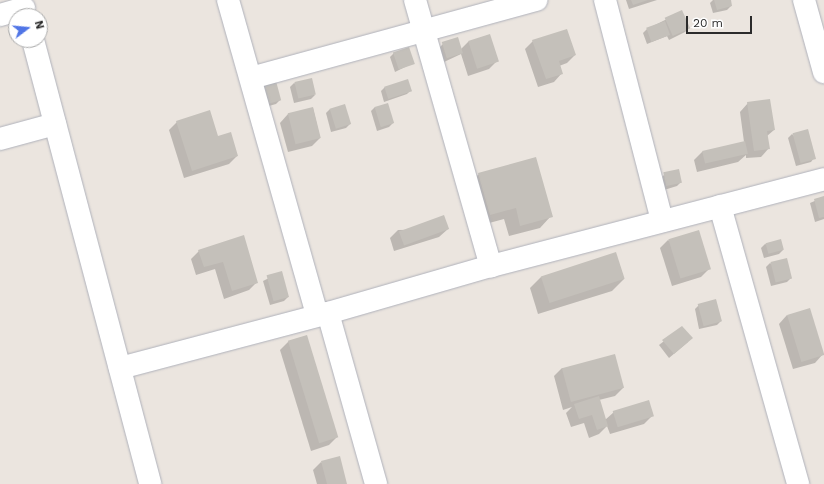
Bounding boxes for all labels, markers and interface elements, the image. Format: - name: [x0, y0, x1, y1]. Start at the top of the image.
- north arrow: [8, 8, 48, 48]
- scale bar: [688, 8, 754, 34]
- text: 20 m: [693, 16, 723, 30]
- text: N: [32, 19, 46, 31]

